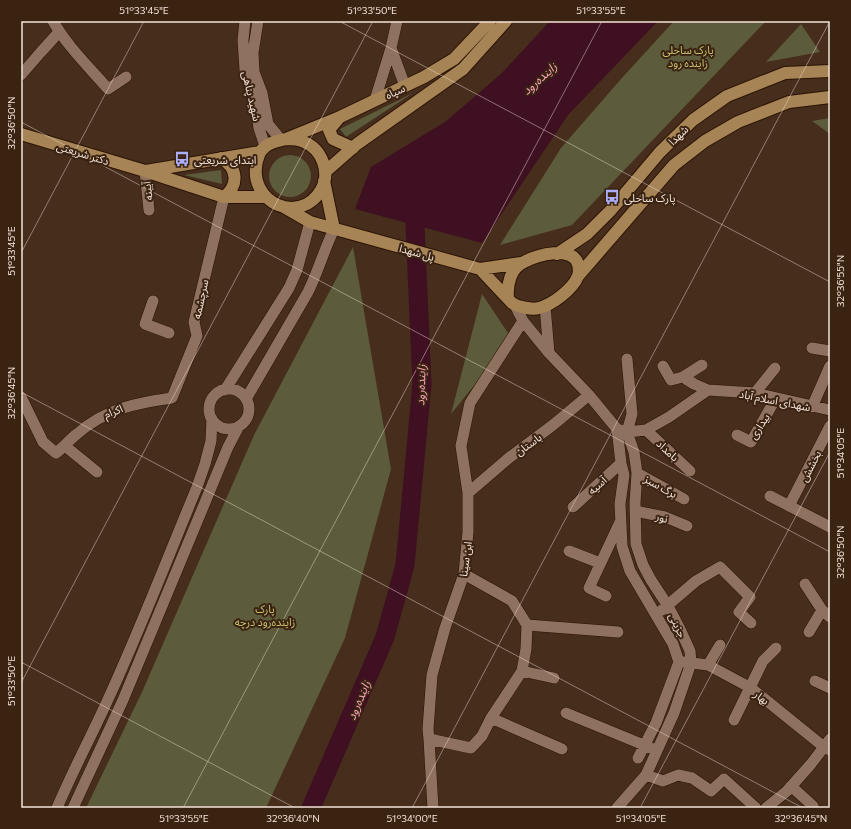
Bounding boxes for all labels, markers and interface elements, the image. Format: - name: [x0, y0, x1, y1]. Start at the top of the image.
- text: 51°33'45"E: [119, 4, 169, 16]
- text: 51°33'50"E: [347, 4, 397, 16]
- text: 51°33'55"E: [576, 4, 626, 16]
- park label: پارک ساحلی زاینده رود: [662, 43, 714, 70]
- water label: زاینده‌رود: [519, 58, 560, 98]
- street label: شهید پناهی: [238, 70, 264, 123]
- street label: سپاه: [383, 81, 408, 103]
- text: 32°36'50"N: [5, 96, 17, 150]
- street label: شهدا: [665, 122, 691, 148]
- street label: دکتر شریعتی: [55, 139, 111, 168]
- bus stop icon: ابتدای شریعتی: [173, 150, 191, 168]
- place label: ابتدای شریعتی: [194, 153, 257, 167]
- street label: آیینه: [139, 180, 156, 201]
- bus stop icon: پارک ساحلی: [603, 188, 621, 206]
- place label: پارک ساحلی: [624, 191, 676, 206]
- text: 51°33'45"E: [5, 226, 17, 276]
- street label: پل شهدا: [397, 241, 436, 265]
- text: 32°36'55"N: [834, 255, 846, 307]
- street label: سرچشمه: [189, 278, 213, 320]
- water label: زاینده‌رود: [412, 363, 429, 406]
- text: 32°36'45"N: [5, 367, 17, 419]
- street label: شهدای اسلام آباد: [738, 387, 812, 415]
- street label: اکرام: [102, 401, 125, 422]
- street label: بیداری: [746, 411, 773, 442]
- text: 51°34'05"E: [834, 428, 846, 478]
- street label: باستان: [512, 430, 544, 459]
- street label: بامداد: [653, 436, 682, 464]
- street label: بخشش: [797, 448, 824, 484]
- street label: برگ سبز: [641, 471, 680, 501]
- street label: آسیه: [585, 473, 610, 498]
- street label: نور: [653, 509, 670, 526]
- text: 32°36'50"N: [834, 525, 846, 579]
- street label: ابن سینا: [456, 541, 475, 578]
- park label: پارک زاینده‌رود درچه: [235, 602, 295, 630]
- street label: جزینی: [666, 611, 690, 640]
- text: 51°33'50"E: [5, 656, 17, 706]
- water label: زاینده‌رود: [343, 677, 374, 722]
- street label: بهار: [750, 686, 772, 708]
- text: 51°33'55"E: [159, 812, 209, 824]
- text: 32°36'40"N: [266, 812, 320, 824]
- text: 51°34'00"E: [386, 812, 438, 824]
- text: 51°34'05"E: [616, 812, 666, 824]
- text: 32°36'45"N: [775, 812, 827, 824]

